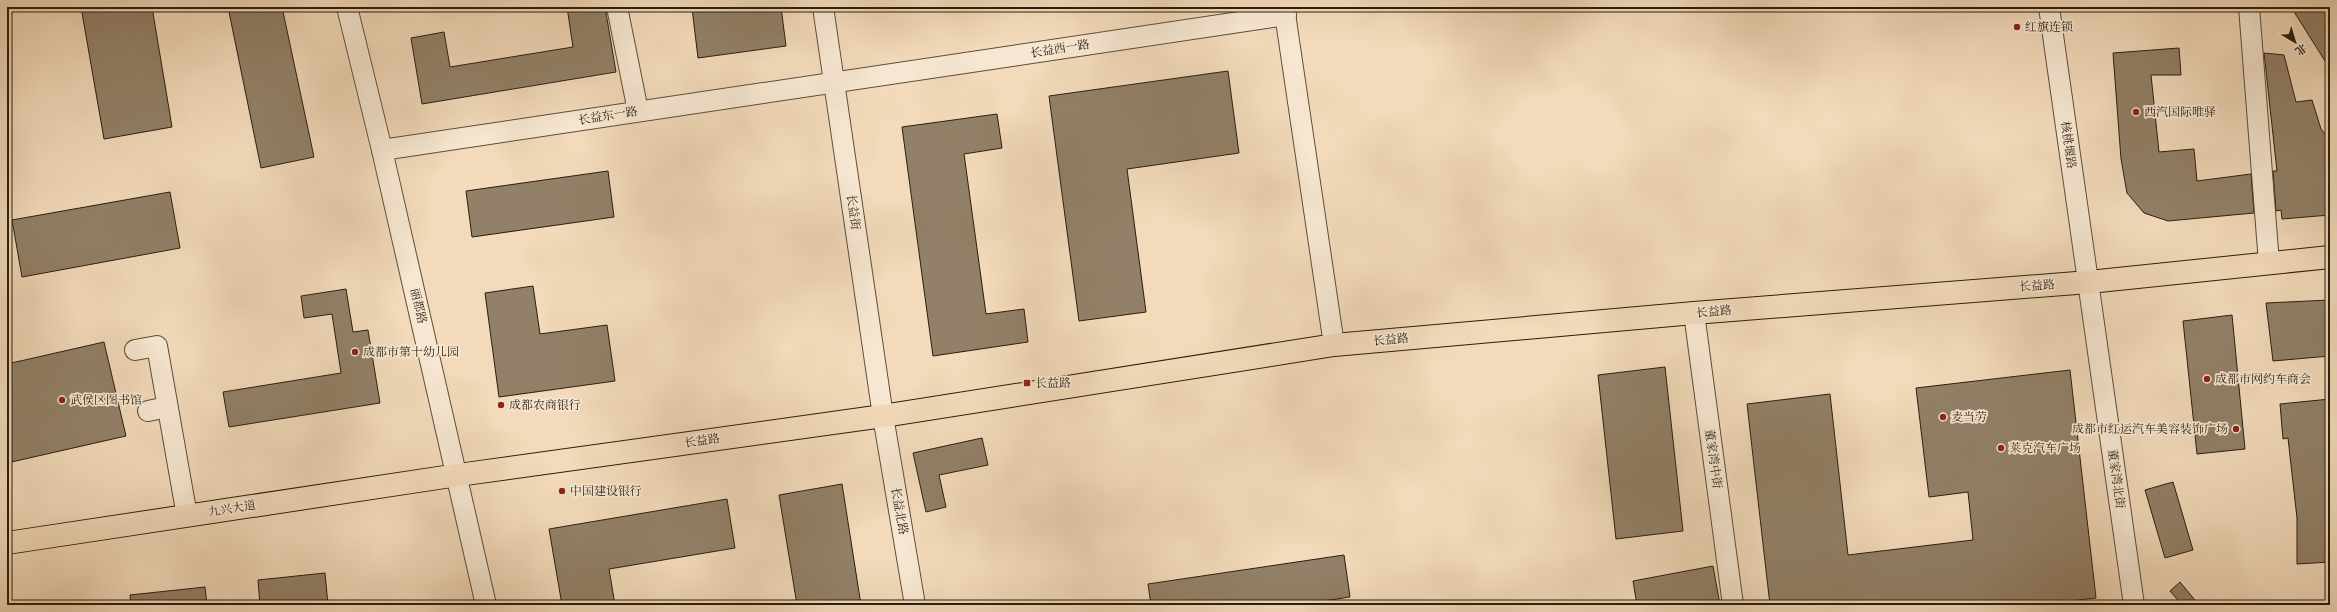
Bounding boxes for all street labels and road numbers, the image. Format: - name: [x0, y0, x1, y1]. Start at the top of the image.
- street label: 长益西一路: [1029, 37, 1091, 61]
- street label: 长益东一路: [577, 104, 639, 128]
- street label: 核桃堰路: [2057, 120, 2079, 170]
- street label: 长益街: [843, 193, 863, 232]
- street label: 长益路: [2019, 277, 2055, 295]
- street label: 丽都路: [407, 287, 429, 325]
- street label: 长益路: [1695, 303, 1733, 321]
- street label: 长益路: [1372, 331, 1410, 349]
- street label: 董家湾中街: [1701, 428, 1725, 491]
- street label: 长益路: [683, 431, 721, 451]
- street label: 董家湾北街: [2104, 448, 2128, 511]
- street label: 长益北路: [887, 486, 911, 536]
- street label: 九兴大道: [207, 498, 257, 520]

